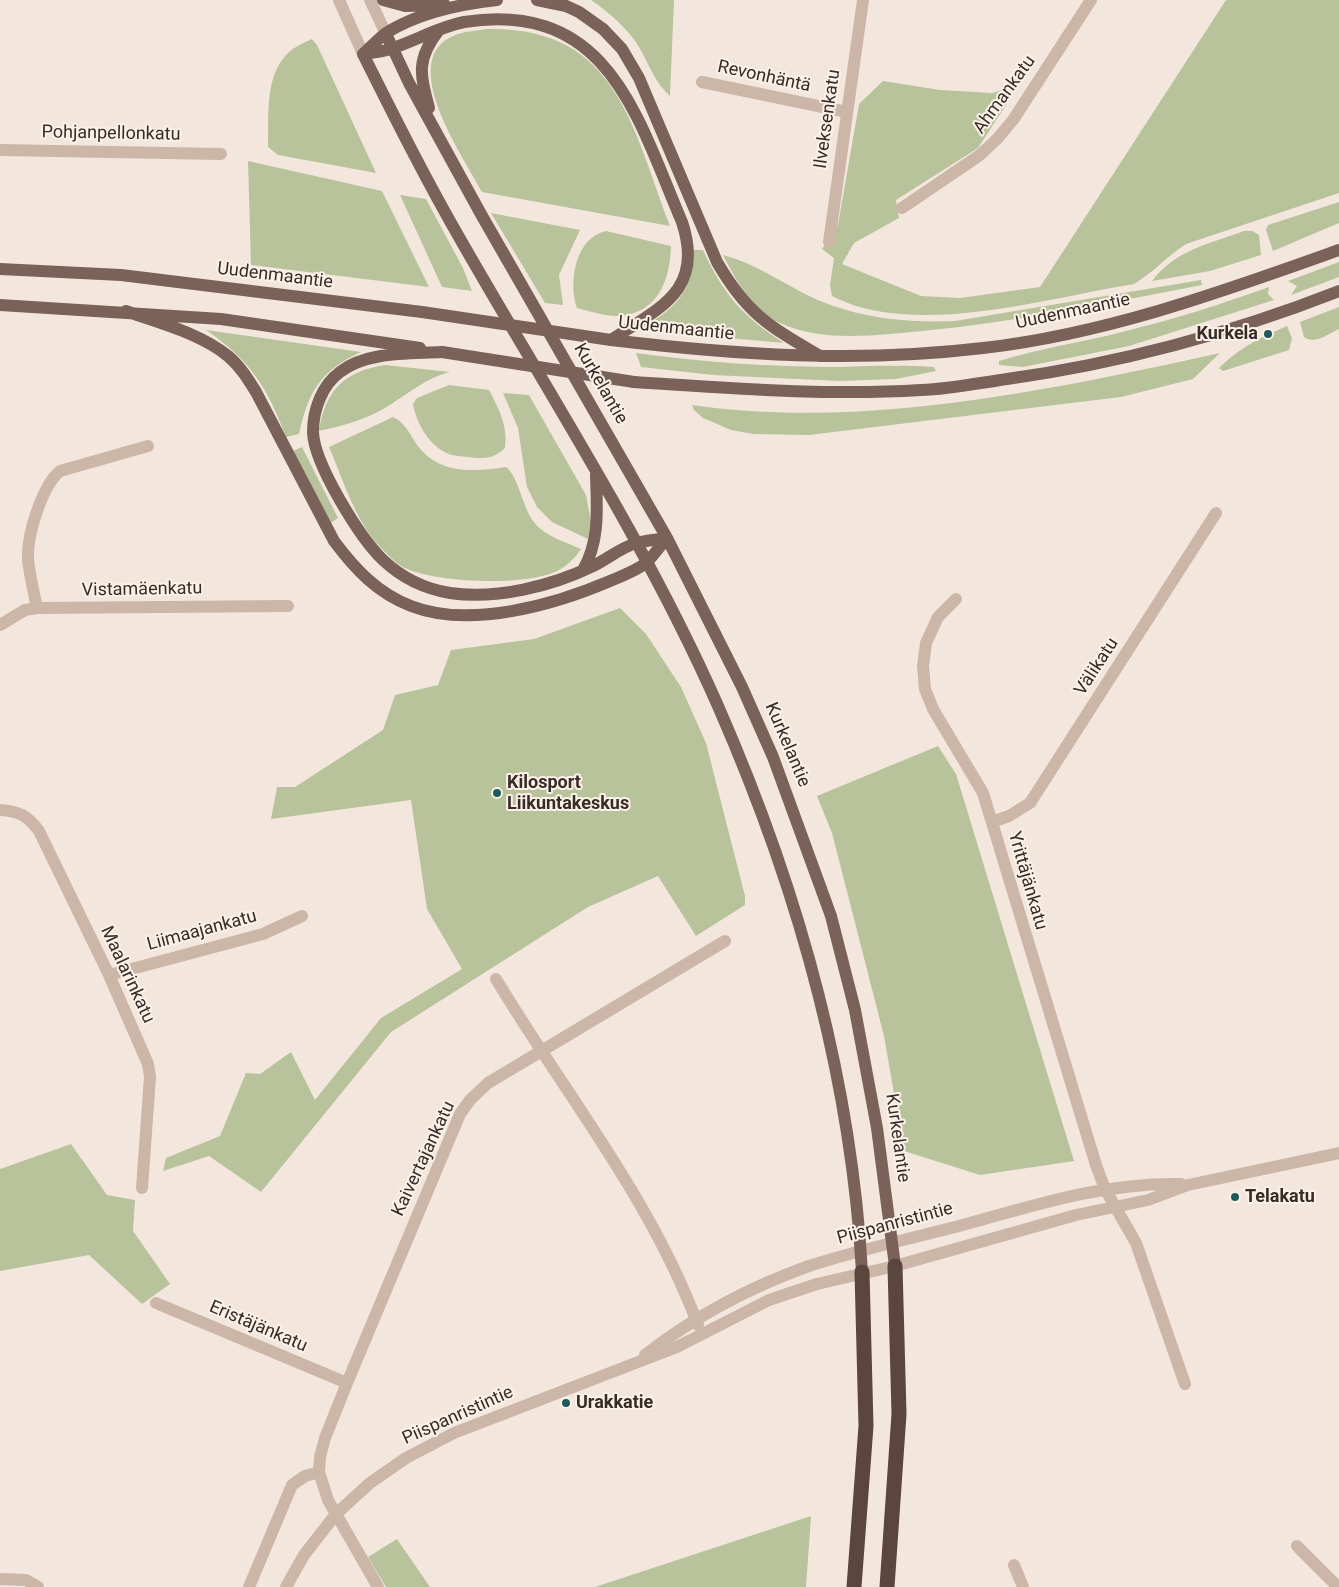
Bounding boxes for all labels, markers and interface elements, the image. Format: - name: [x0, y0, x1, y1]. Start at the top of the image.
- street label: Ahmankatu: [969, 51, 1041, 139]
- street label: Revonhäntä: [715, 57, 813, 97]
- street label: Ilveksenkatu: [810, 68, 846, 170]
- street label: Pohjanpellonkatu: [41, 122, 181, 146]
- street label: Uudenmaantie: [216, 258, 334, 294]
- street label: Uudenmaantie: [1014, 289, 1132, 335]
- street label: Uudenmaantie: [617, 312, 735, 346]
- place label: Kurkela: [1197, 323, 1258, 345]
- marker: Kurkela: [1262, 328, 1274, 340]
- street label: Kurkelantie: [568, 340, 632, 428]
- street label: Vistamäenkatu: [82, 578, 202, 602]
- street label: Välikatu: [1070, 634, 1124, 700]
- street label: Kurkelantie: [760, 700, 814, 790]
- place label: Kilosport Liikuntakeskus: [507, 772, 629, 814]
- marker: Kilosport Liikuntakeskus: [491, 787, 503, 799]
- street label: Yrittäjänkatu: [1003, 829, 1051, 933]
- street label: Liimaajankatu: [145, 906, 259, 956]
- street label: Maalarinkatu: [95, 923, 159, 1027]
- street label: Kurkelantie: [880, 1092, 914, 1184]
- street label: Kaivertajankatu: [388, 1098, 460, 1220]
- place label: Telakatu: [1245, 1186, 1315, 1208]
- marker: Telakatu: [1229, 1191, 1241, 1203]
- street label: Piispanristintie: [835, 1198, 955, 1250]
- street label: Eristäjänkatu: [206, 1297, 310, 1357]
- street label: Piispanristintie: [399, 1382, 517, 1450]
- place label: Urakkatie: [576, 1392, 653, 1414]
- marker: Urakkatie: [560, 1397, 572, 1409]

